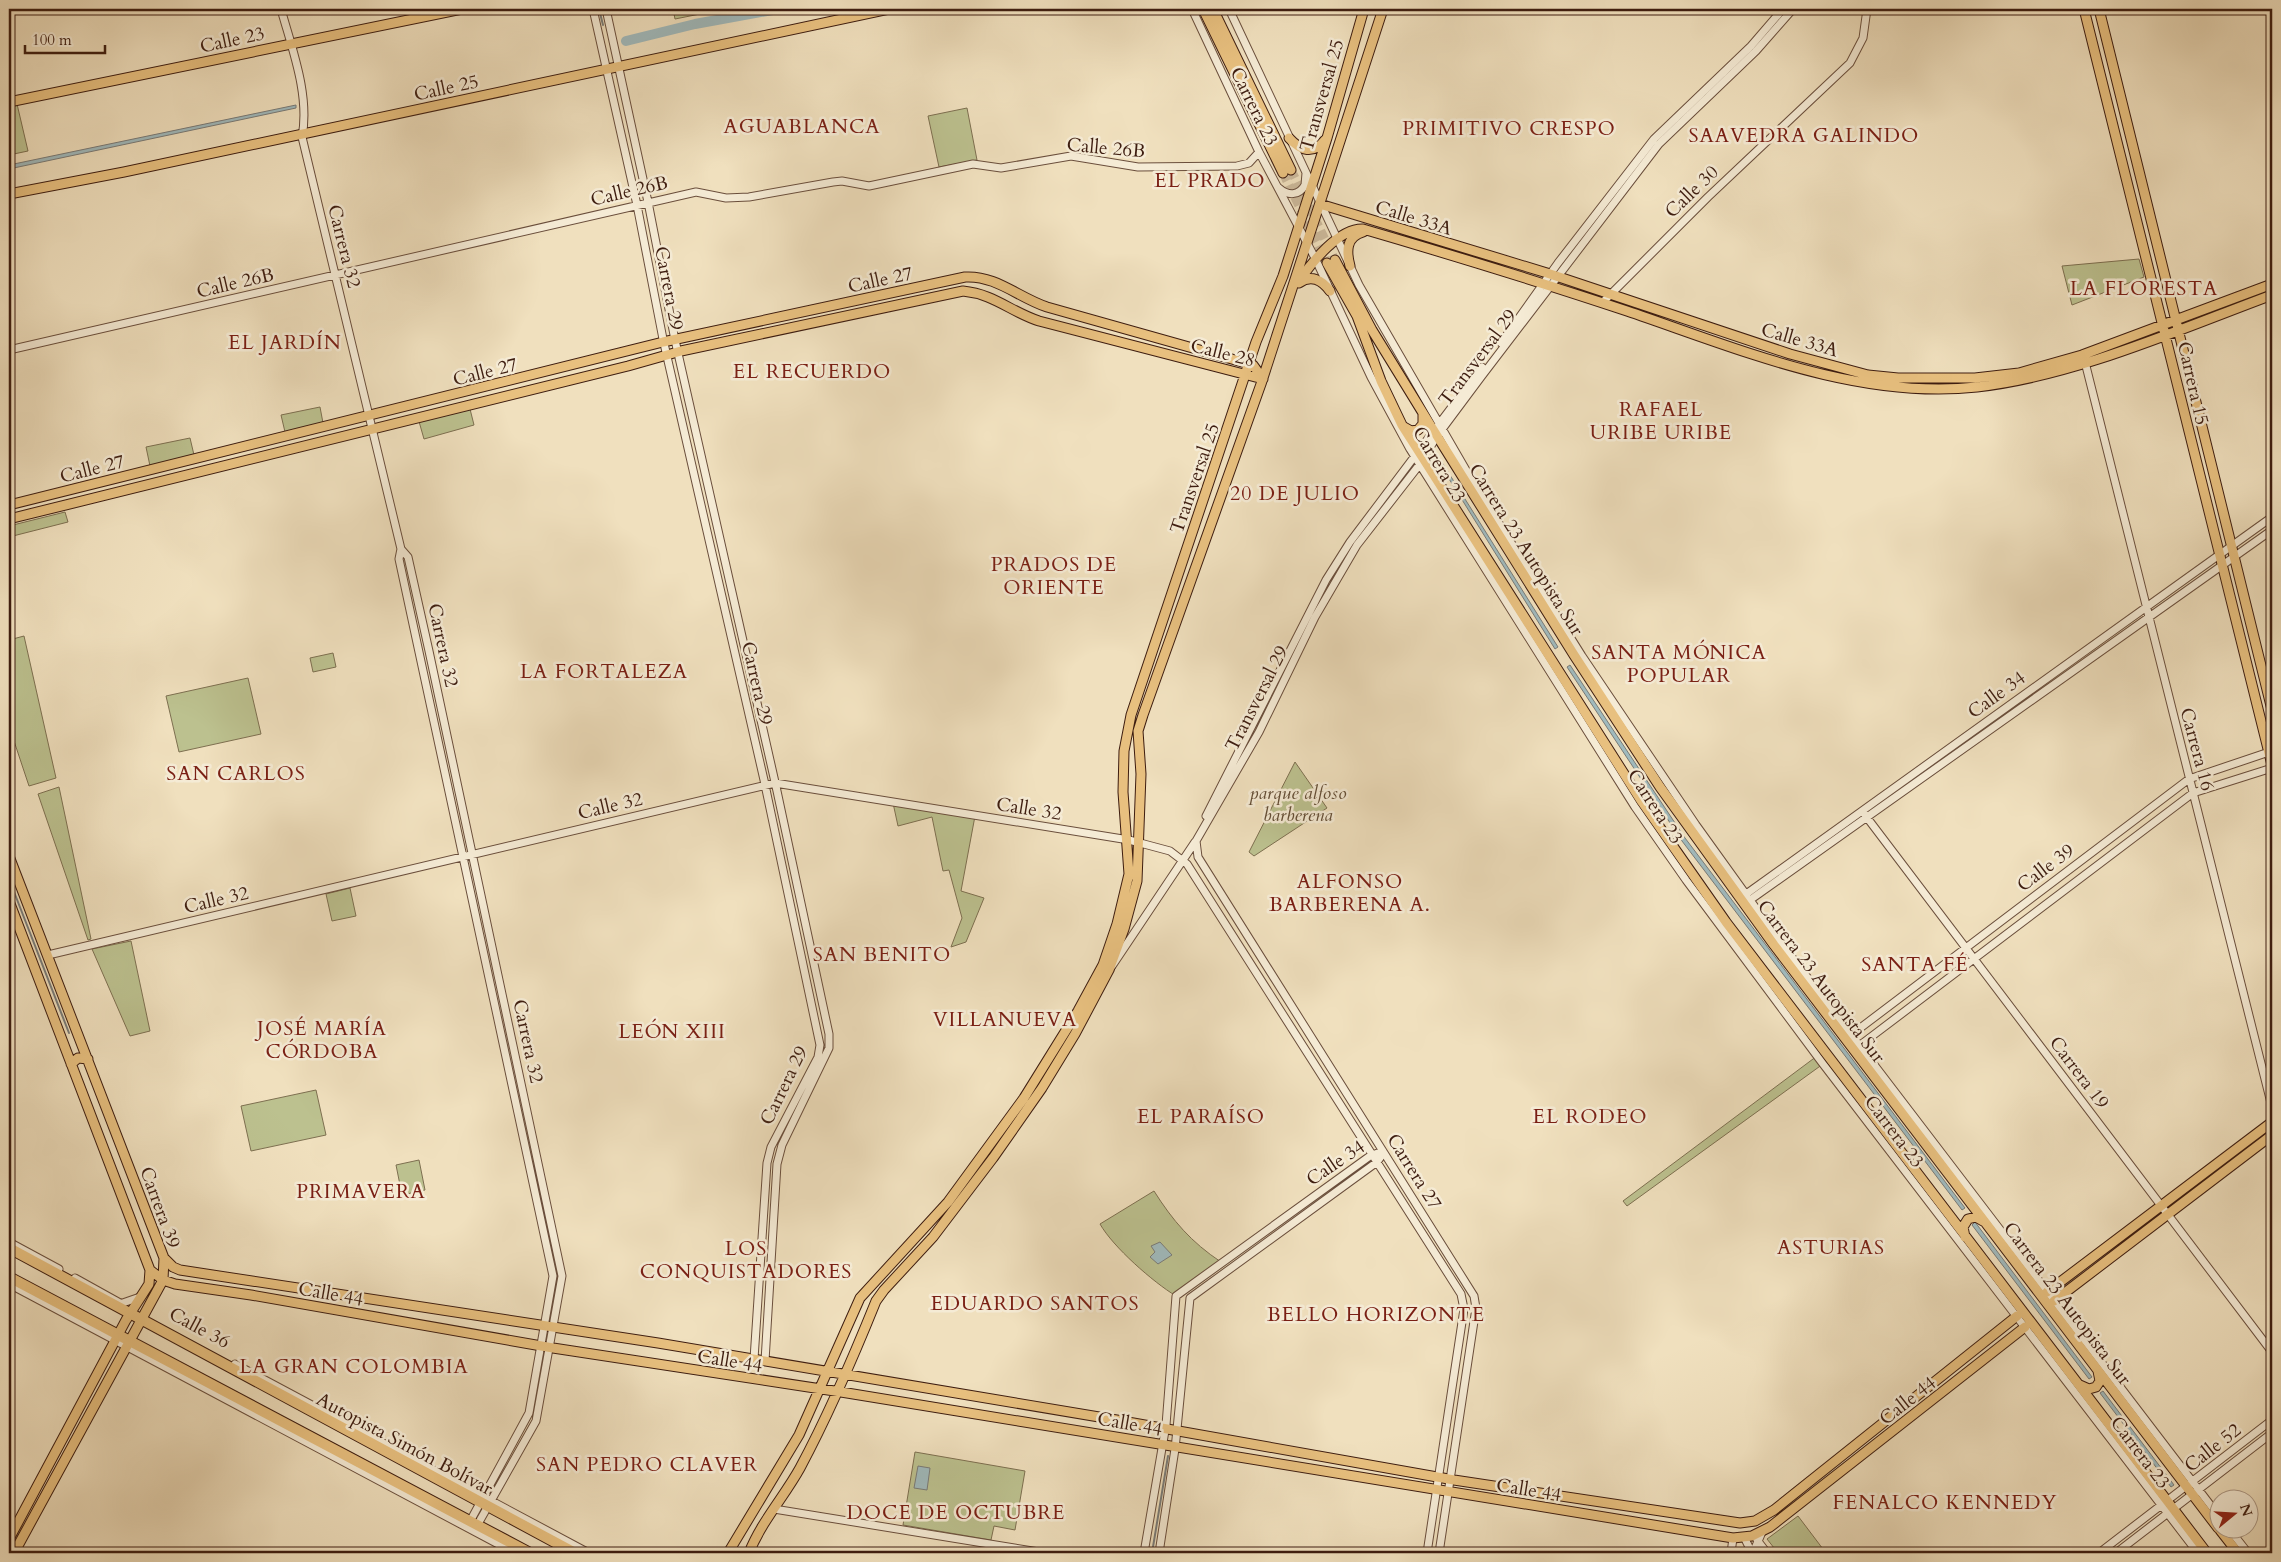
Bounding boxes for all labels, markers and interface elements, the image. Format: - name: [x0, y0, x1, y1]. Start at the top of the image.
- street label: Calle 23: [197, 20, 267, 60]
- scale bar: [25, 22, 105, 54]
- text: 100 m: [32, 30, 72, 50]
- street label: Transversal 25: [1294, 36, 1350, 154]
- street label: Carrera 23: [1224, 63, 1284, 150]
- street label: Calle 25: [411, 68, 481, 108]
- district label: AGUABLANCA: [723, 113, 881, 140]
- district label: PRIMITIVO CRESPO: [1402, 115, 1616, 142]
- district label: SAAVEDRA GALINDO: [1689, 122, 1919, 149]
- street label: Calle 26B: [1066, 132, 1146, 164]
- street label: Calle 30: [1659, 159, 1725, 224]
- district label: EL PRADO: [1154, 167, 1266, 194]
- street label: Calle 26B: [588, 169, 670, 212]
- street label: Calle 33A: [1372, 194, 1456, 242]
- street label: Carrera 32: [321, 202, 367, 291]
- street label: Carrera 29: [648, 244, 690, 333]
- street label: Calle 27: [845, 260, 915, 300]
- street label: Calle 26B: [194, 261, 276, 304]
- district label: LA FLORESTA: [2070, 275, 2218, 302]
- street label: Transversal 29: [1433, 304, 1523, 411]
- street label: Calle 33A: [1758, 317, 1842, 363]
- district label: EL JARDÍN: [228, 329, 342, 356]
- street label: Calle 28: [1188, 332, 1258, 374]
- street label: Carrera 15: [2171, 339, 2215, 428]
- street label: Calle 27: [450, 351, 520, 393]
- district label: EL RECUERDO: [733, 358, 891, 385]
- district label: RAFAEL URIBE URIBE: [1590, 396, 1732, 446]
- street label: Transversal 25: [1164, 420, 1226, 537]
- street label: Carrera 23: [1406, 421, 1472, 508]
- street label: Calle 27: [57, 448, 127, 490]
- street label: Carrera 23 Autopista Sur: [1463, 459, 1590, 641]
- district label: 20 DE JULIO: [1230, 480, 1360, 507]
- district label: PRADOS DE ORIENTE: [991, 551, 1117, 601]
- street label: Carrera 32: [421, 601, 465, 690]
- street label: Carrera 29: [735, 639, 779, 728]
- district label: SANTA MÓNICA POPULAR: [1591, 639, 1767, 689]
- street label: Transversal 29: [1219, 641, 1295, 756]
- district label: LA FORTALEZA: [520, 658, 688, 685]
- street label: Calle 34: [1962, 665, 2031, 725]
- street label: Carrera 16: [2173, 705, 2221, 794]
- district label: SAN CARLOS: [166, 760, 306, 787]
- street label: Carrera 23: [1621, 764, 1689, 849]
- park label: parque alfoso barberena: [1248, 780, 1347, 828]
- street label: Calle 32: [575, 786, 645, 826]
- street label: Calle 32: [994, 791, 1064, 827]
- street label: Calle 39: [2012, 838, 2080, 898]
- district label: ALFONSO BARBERENA A.: [1269, 868, 1431, 918]
- street label: Calle 32: [181, 880, 251, 920]
- street label: Carrera 23 Autopista Sur: [1751, 895, 1891, 1069]
- district label: SAN BENITO: [813, 941, 951, 968]
- district label: SANTA FÉ: [1861, 951, 1969, 978]
- street label: Carrera 32: [506, 997, 550, 1086]
- district label: VILLANUEVA: [933, 1006, 1077, 1033]
- district label: JOSÉ MARÍA CÓRDOBA: [254, 1015, 387, 1065]
- district label: LEÓN XIII: [618, 1018, 726, 1045]
- street label: Carrera 19: [2043, 1031, 2115, 1115]
- street label: Carrera 29: [754, 1041, 814, 1129]
- street label: Carrera 23: [1858, 1090, 1930, 1173]
- district label: EL PARAÍSO: [1137, 1103, 1265, 1130]
- district label: EL RODEO: [1533, 1103, 1647, 1130]
- street label: Carrera 27: [1381, 1129, 1448, 1215]
- street label: Calle 34: [1301, 1134, 1370, 1192]
- street label: Carrera 39: [133, 1163, 187, 1252]
- district label: PRIMAVERA: [296, 1178, 426, 1205]
- street label: Carrera 23 Autopista Sur: [1997, 1217, 2137, 1391]
- district label: ASTURIAS: [1777, 1234, 1885, 1261]
- district label: LOS CONQUISTADORES: [640, 1235, 852, 1285]
- street label: Calle 44: [296, 1275, 366, 1313]
- district label: EDUARDO SANTOS: [930, 1290, 1140, 1317]
- street label: Calle 36: [164, 1301, 235, 1355]
- district label: BELLO HORIZONTE: [1267, 1301, 1485, 1328]
- street label: Calle 44: [695, 1343, 765, 1379]
- district label: LA GRAN COLOMBIA: [239, 1353, 469, 1380]
- street label: Calle 44: [1874, 1370, 1942, 1431]
- street label: Autopista Simón Bolívar: [312, 1386, 497, 1502]
- street label: Calle 44: [1095, 1405, 1165, 1443]
- street label: Carrera 23: [2104, 1411, 2176, 1494]
- street label: Calle 52: [2179, 1417, 2247, 1478]
- district label: SAN PEDRO CLAVER: [536, 1451, 758, 1478]
- street label: Calle 44: [1494, 1472, 1564, 1508]
- district label: FENALCO KENNEDY: [1833, 1489, 2057, 1516]
- north arrow: [2208, 1490, 2258, 1540]
- district label: DOCE DE OCTUBRE: [847, 1499, 1065, 1526]
- text: N: [2235, 1501, 2257, 1519]

